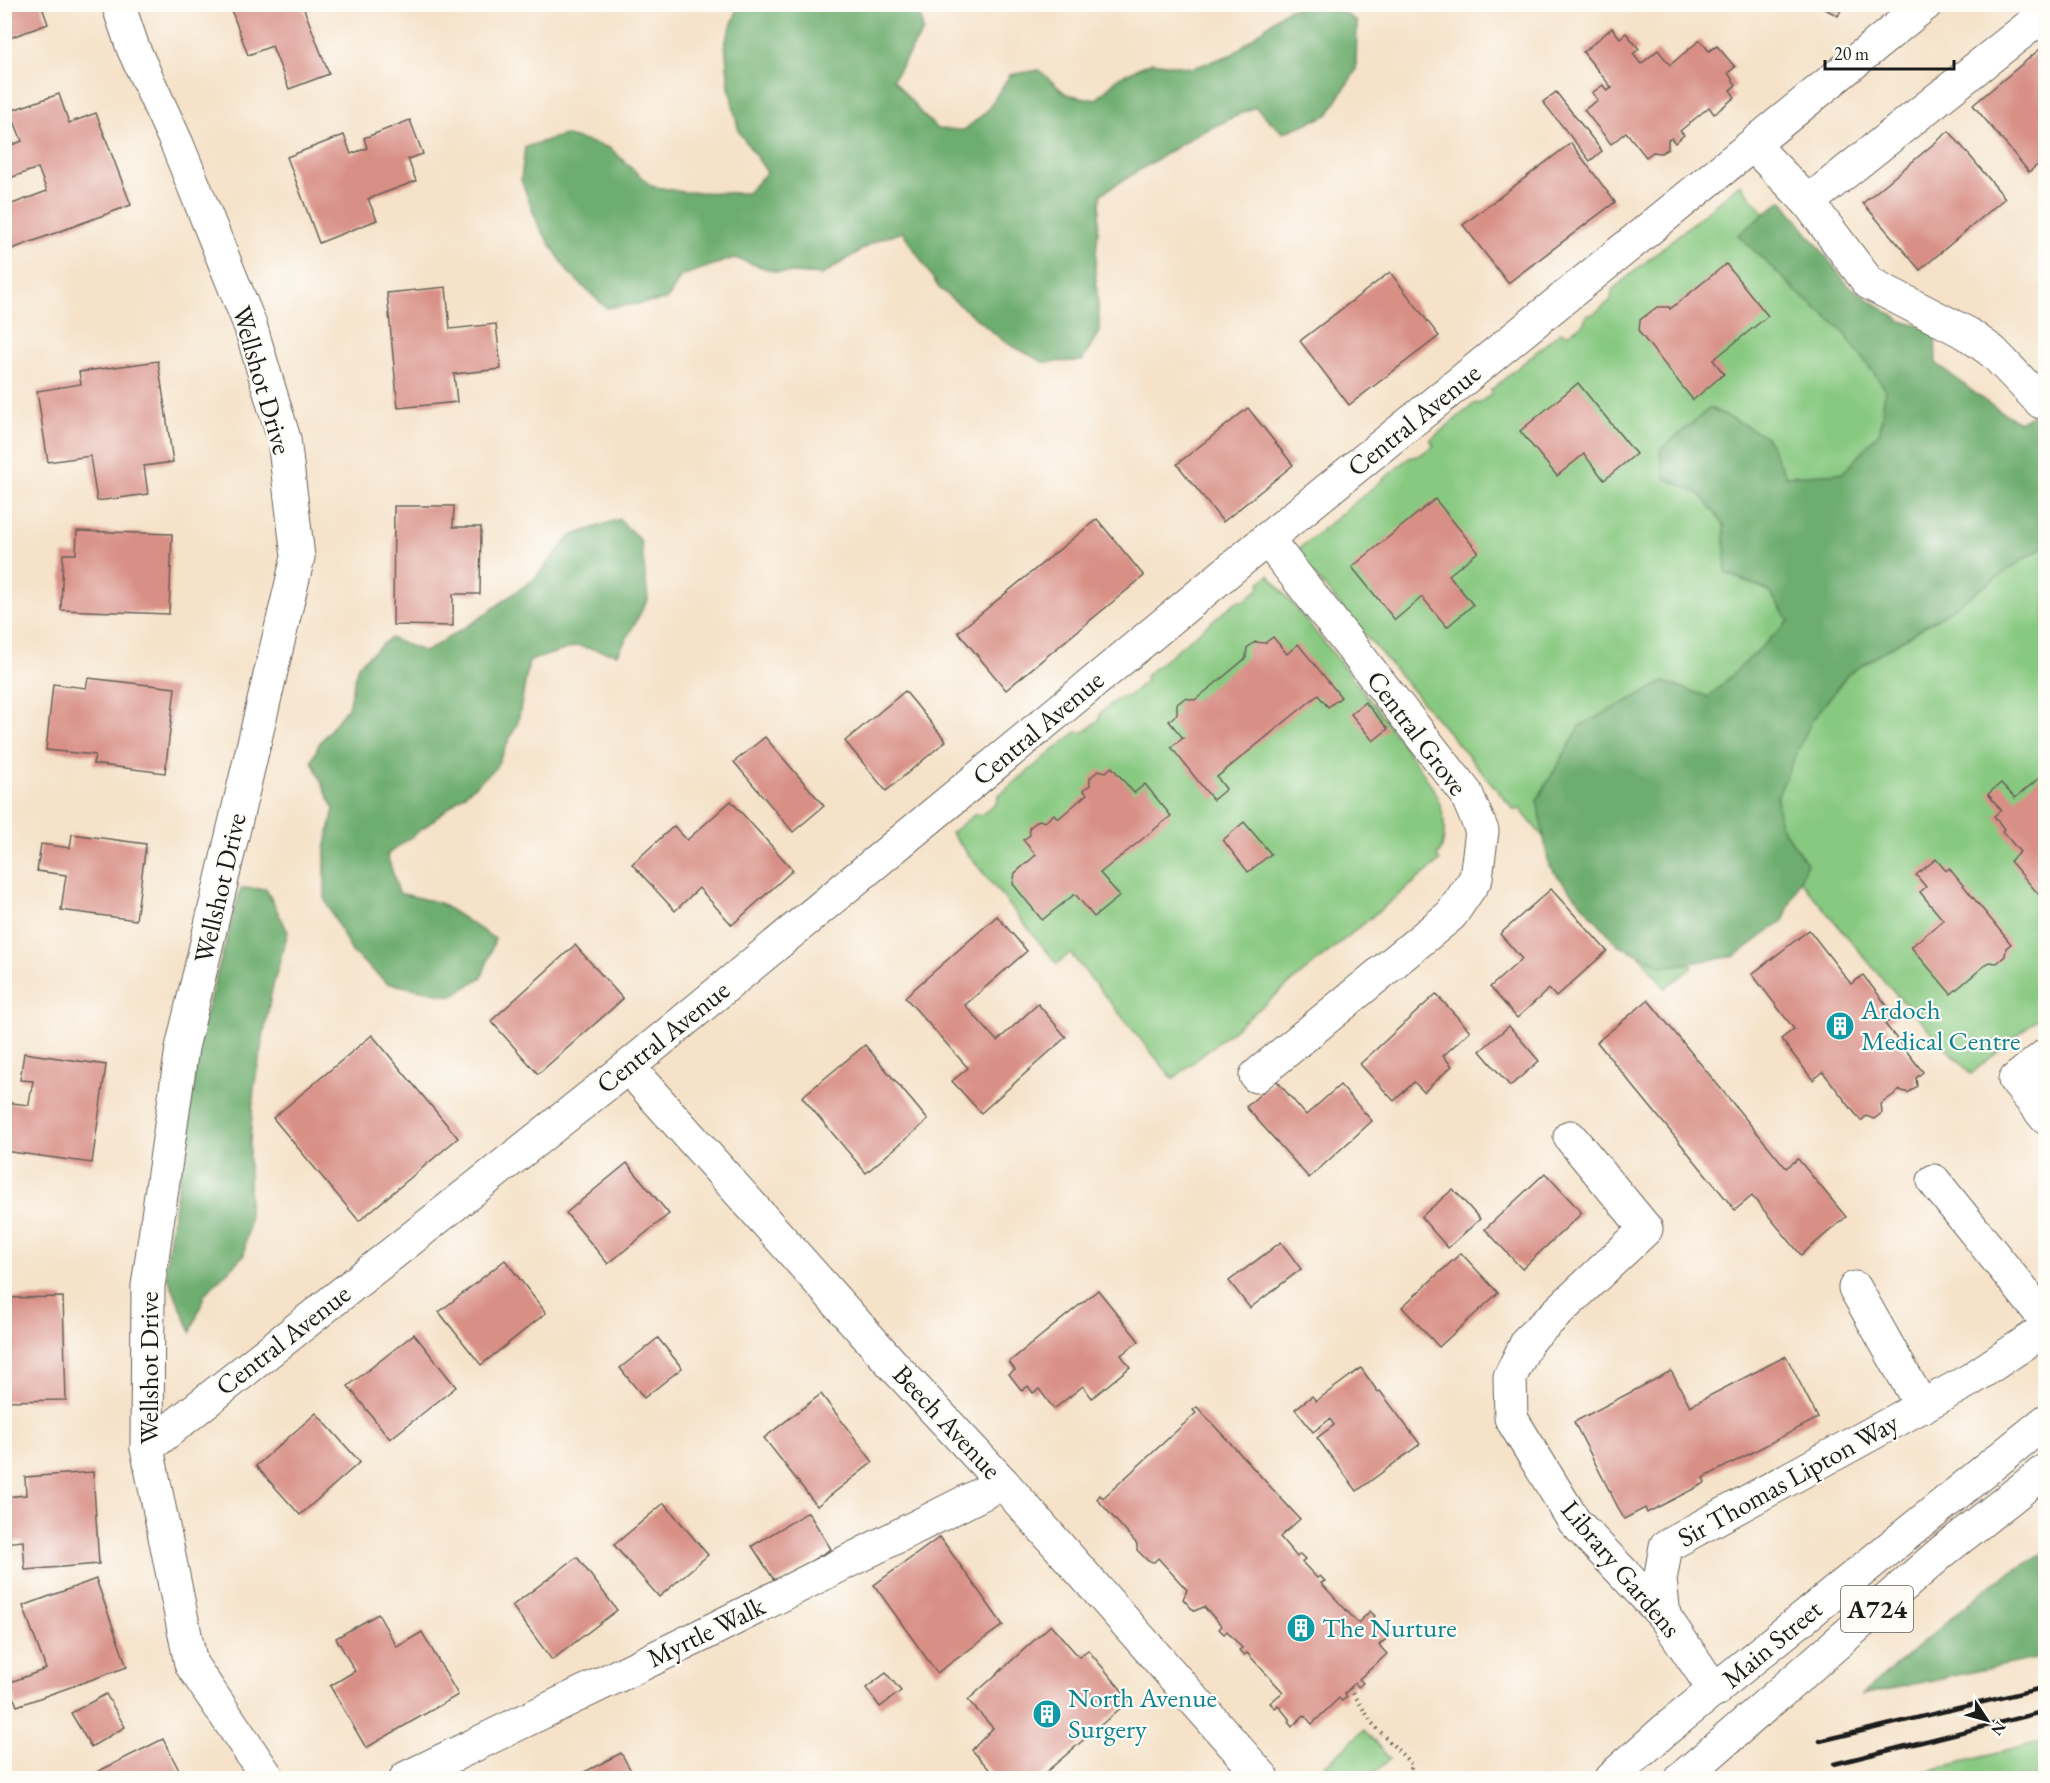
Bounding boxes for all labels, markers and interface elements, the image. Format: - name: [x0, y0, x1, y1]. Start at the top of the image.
- scale bar: [1825, 33, 1954, 71]
- text: 20 m: [1834, 42, 1869, 65]
- street label: Wellshot Drive: [225, 301, 300, 458]
- street label: Central Avenue: [1340, 355, 1487, 484]
- street label: Central Avenue: [965, 662, 1111, 793]
- street label: Central Grove: [1359, 663, 1476, 802]
- street label: Wellshot Drive: [185, 809, 254, 966]
- street label: Central Avenue: [589, 972, 736, 1101]
- place label: Ardoch Medical Centre: [1860, 992, 2021, 1058]
- building icon: Ardoch Medical Centre: [1824, 1010, 1856, 1042]
- street label: Central Avenue: [208, 1276, 357, 1403]
- street label: Wellshot Drive: [131, 1291, 166, 1445]
- street label: Beech Avenue: [885, 1357, 1009, 1486]
- street label: Sir Thomas Lipton Way: [1671, 1404, 1904, 1555]
- street label: Library Gardens: [1554, 1493, 1689, 1645]
- road number: A724: [1841, 1586, 1913, 1632]
- street label: Myrtle Walk: [641, 1588, 771, 1675]
- street label: Main Street: [1714, 1591, 1829, 1696]
- place label: The Nurture: [1322, 1610, 1457, 1645]
- building icon: The Nurture: [1285, 1612, 1317, 1644]
- place label: North Avenue Surgery: [1068, 1680, 1217, 1746]
- north arrow: [1957, 1690, 2017, 1750]
- building icon: North Avenue Surgery: [1031, 1698, 1063, 1730]
- text: N: [1986, 1717, 2011, 1740]

